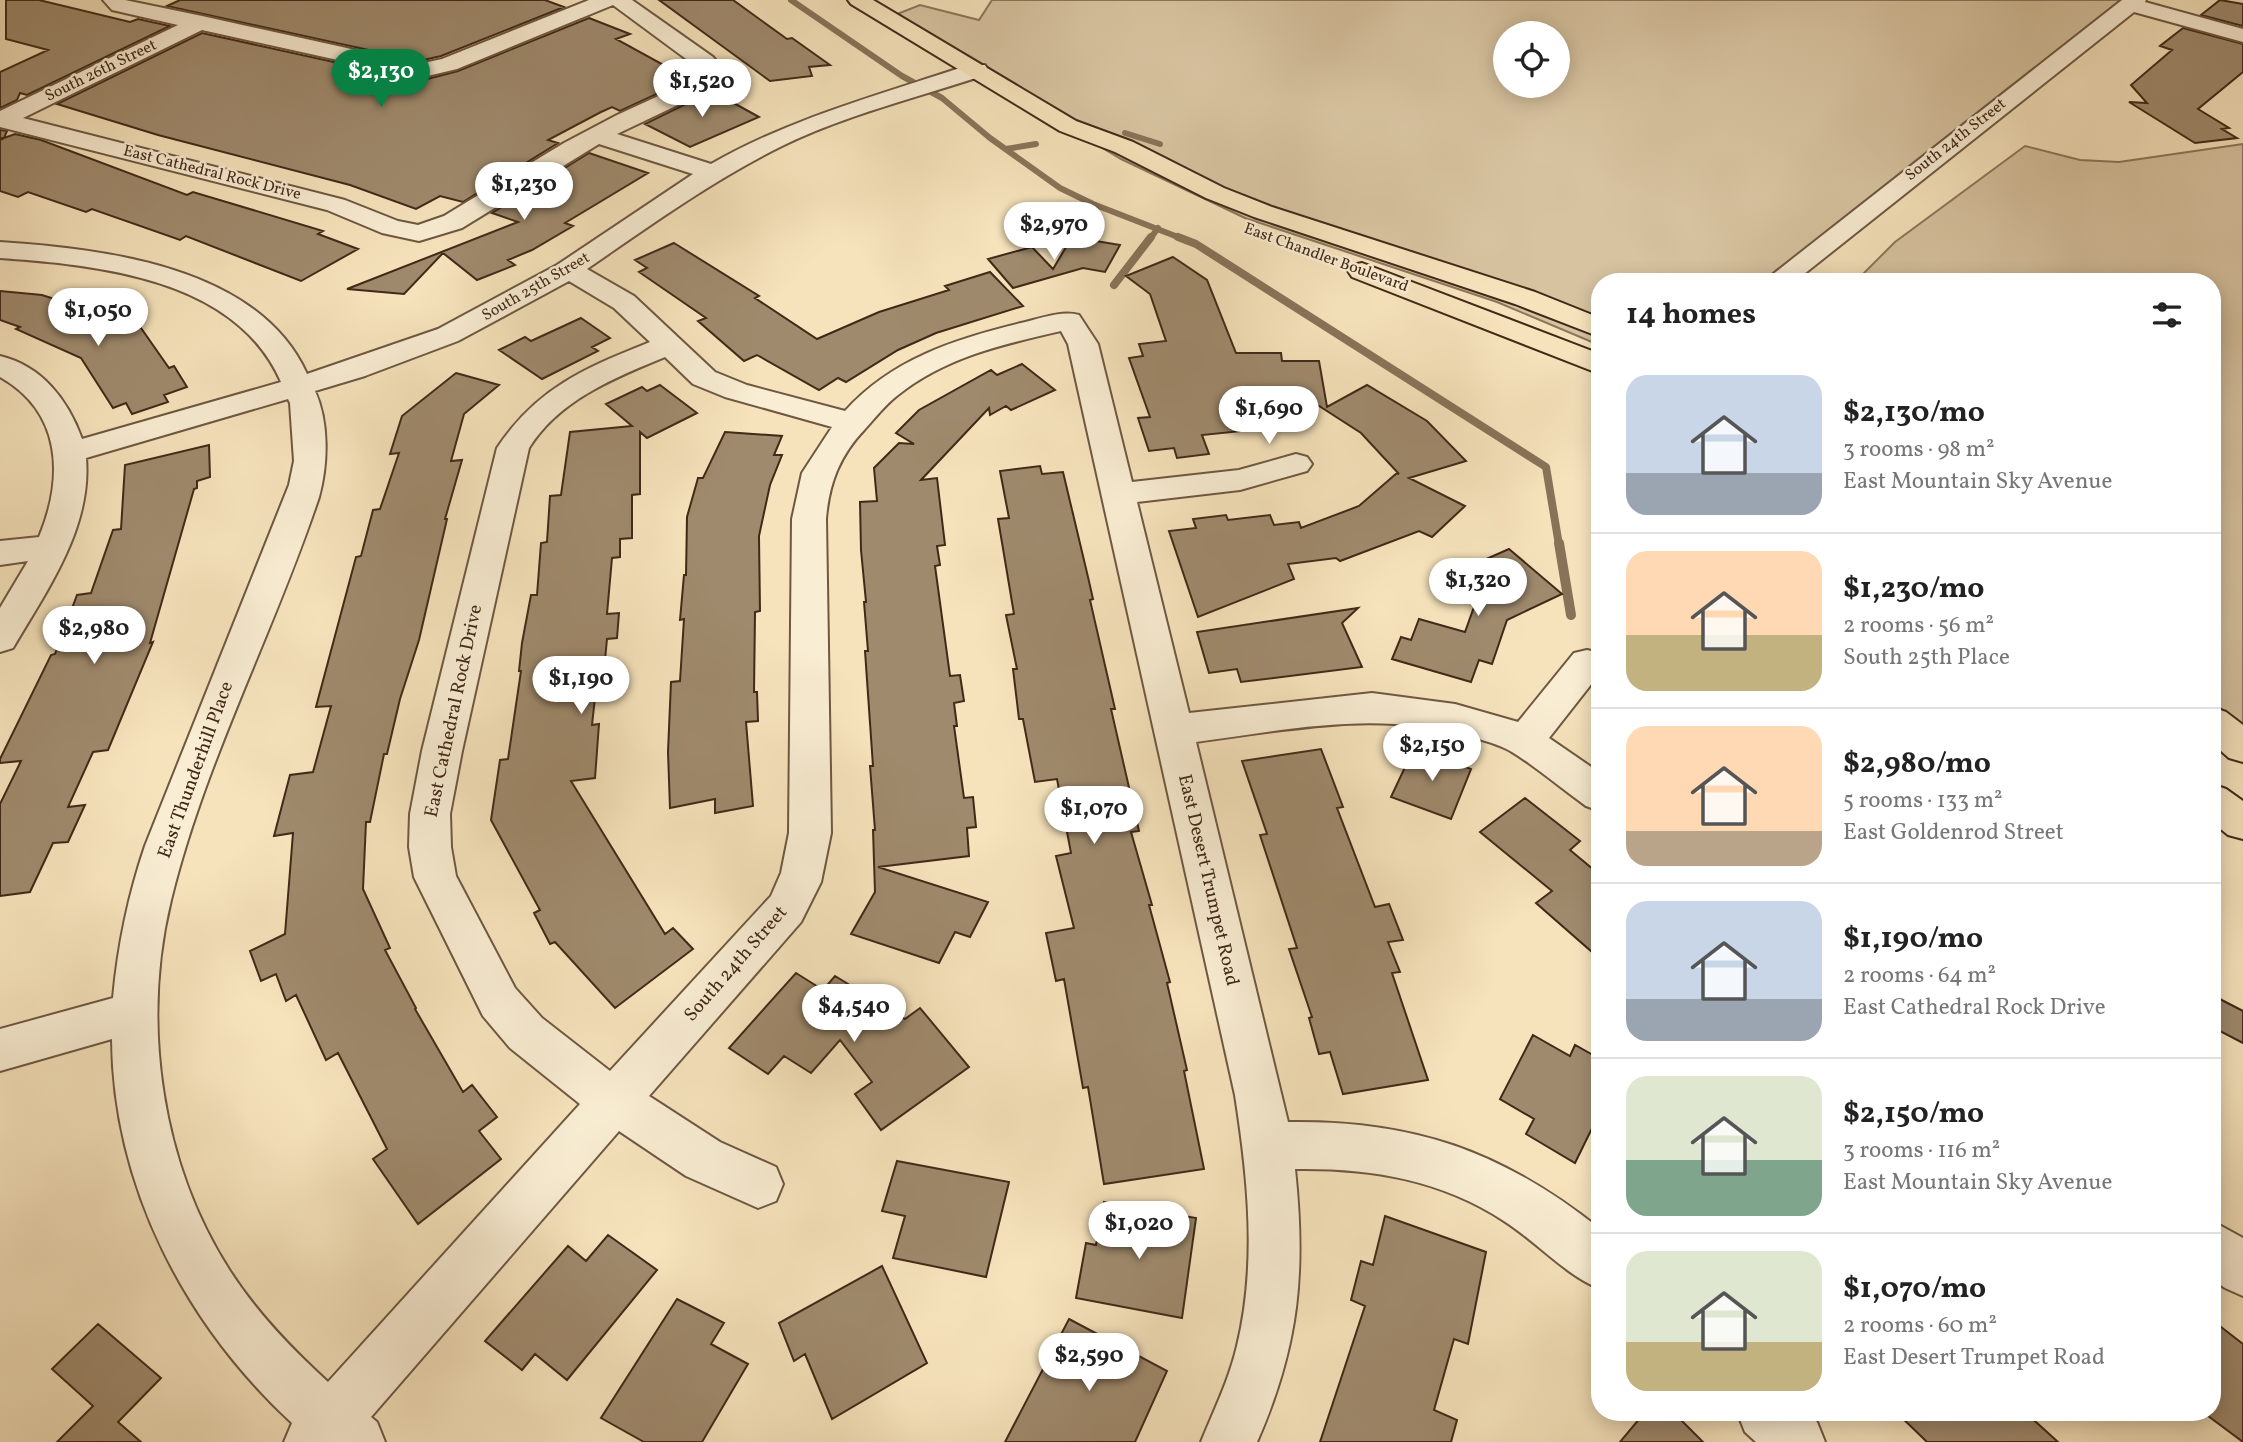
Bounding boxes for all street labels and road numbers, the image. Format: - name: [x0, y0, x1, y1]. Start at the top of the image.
- street label: South 26th Street: [41, 34, 161, 108]
- street label: South 24th Street: [1901, 93, 2011, 186]
- street label: East Cathedral Rock Drive: [121, 140, 303, 206]
- street label: East Chandler Boulevard: [1241, 218, 1411, 298]
- street label: South 25th Street: [478, 247, 594, 327]
- street label: East Cathedral Rock Drive: [419, 602, 489, 820]
- street label: East Thunderhill Place: [152, 678, 240, 862]
- street label: East Desert Trumpet Road: [1171, 772, 1245, 988]
- street label: South 24th Street: [678, 900, 794, 1028]

